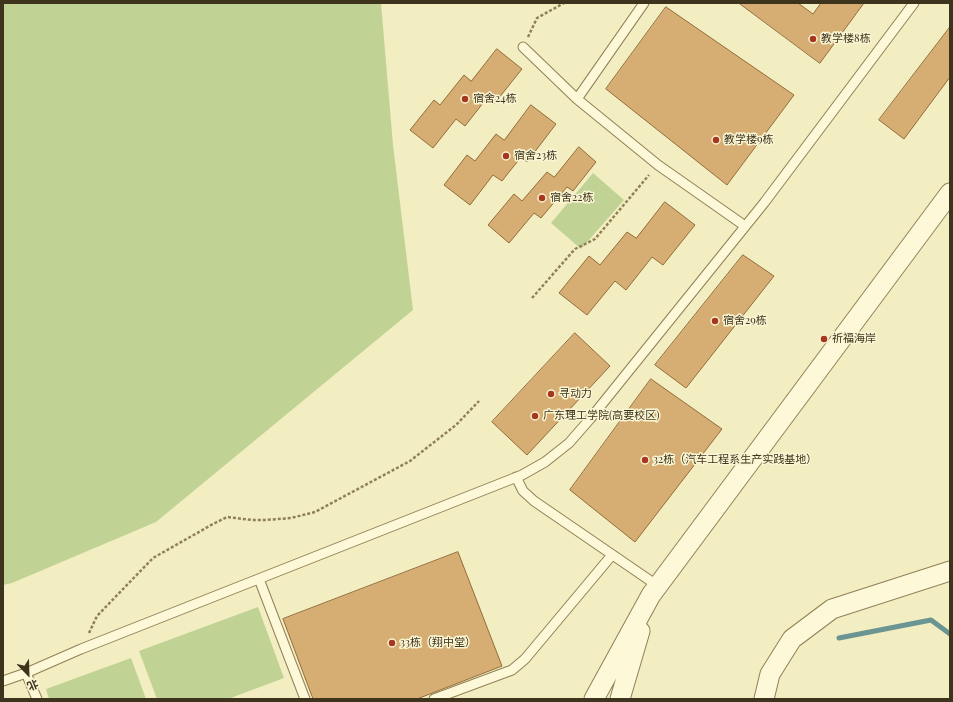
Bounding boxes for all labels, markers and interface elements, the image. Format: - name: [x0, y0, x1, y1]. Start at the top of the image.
- place label: 教学楼8栋: [821, 32, 871, 46]
- marker: 教学楼8栋: [808, 34, 818, 44]
- place label: 宿舍24栋: [473, 92, 517, 106]
- marker: 宿舍24栋: [460, 94, 470, 104]
- place label: 教学楼9栋: [724, 133, 774, 147]
- marker: 教学楼9栋: [711, 135, 721, 145]
- place label: 宿舍23栋: [514, 149, 557, 163]
- marker: 宿舍23栋: [501, 151, 511, 161]
- place label: 宿舍22栋: [550, 191, 594, 205]
- marker: 宿舍22栋: [537, 193, 547, 203]
- place label: 宿舍29栋: [723, 314, 767, 328]
- marker: 宿舍29栋: [710, 316, 720, 326]
- place label: 祈福海岸: [832, 332, 876, 346]
- marker: 祈福海岸: [819, 334, 829, 344]
- place label: 寻动力: [559, 387, 592, 401]
- marker: 寻动力: [546, 389, 556, 399]
- place label: 广东理工学院(高要校区): [543, 409, 659, 423]
- marker: 广东理工学院(高要校区): [530, 411, 540, 421]
- place label: 32栋（汽车工程系生产实践基地）: [653, 453, 817, 467]
- marker: 32栋（汽车工程系生产实践基地）: [640, 455, 650, 465]
- place label: 33栋（翔中堂）: [400, 636, 476, 650]
- marker: 33栋（翔中堂）: [387, 638, 397, 648]
- north arrow: [8, 654, 48, 694]
- text: 北: [25, 676, 41, 695]

